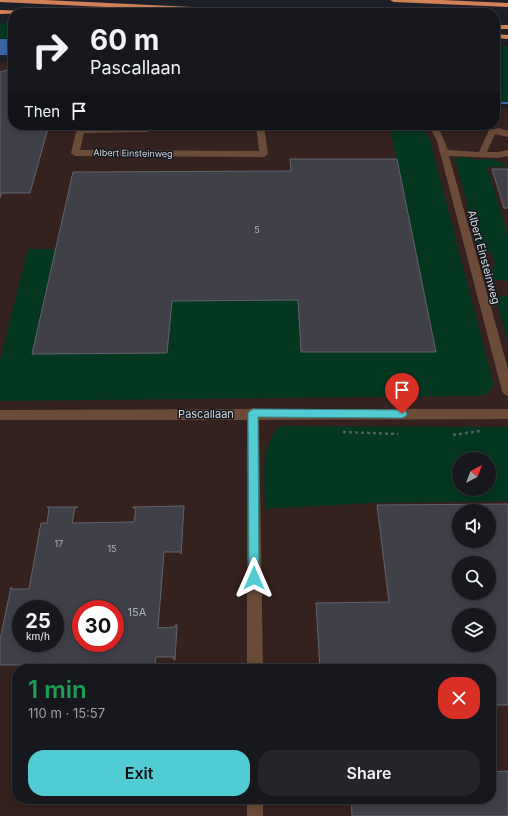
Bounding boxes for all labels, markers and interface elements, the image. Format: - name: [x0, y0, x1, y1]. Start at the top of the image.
- text: 60 m: [90, 23, 159, 57]
- icon: right: [24, 24, 76, 76]
- text: Pascallaan: [90, 57, 181, 78]
- icon: arrive: [68, 100, 90, 122]
- text: Then: [24, 102, 60, 121]
- street label: Albert Einsteinweg: [93, 147, 173, 159]
- street label: Albert Einsteinweg: [465, 208, 503, 306]
- house number: 5: [254, 224, 260, 235]
- pin: [385, 373, 419, 414]
- icon: arrive: [391, 379, 413, 401]
- street label: Pascallaan: [178, 407, 234, 421]
- north arrow: [452, 452, 496, 496]
- map controls: [452, 452, 496, 652]
- button: sound: [452, 504, 496, 548]
- house number: 17: [55, 538, 63, 549]
- house number: 15: [107, 543, 117, 554]
- button: search: [452, 556, 496, 600]
- position arrow: [233, 557, 275, 599]
- speed limit sign: 30: [72, 600, 124, 652]
- house number: 15A: [128, 605, 147, 619]
- button: layers: [452, 608, 496, 652]
- text: 25: [25, 609, 51, 633]
- text: km/h: [26, 630, 50, 642]
- text: 1 min: [28, 675, 87, 704]
- button: close: [438, 677, 480, 719]
- text: 110 m · 15:57: [28, 705, 105, 721]
- button: Exit: [28, 750, 250, 796]
- button: Share: [258, 750, 480, 796]

